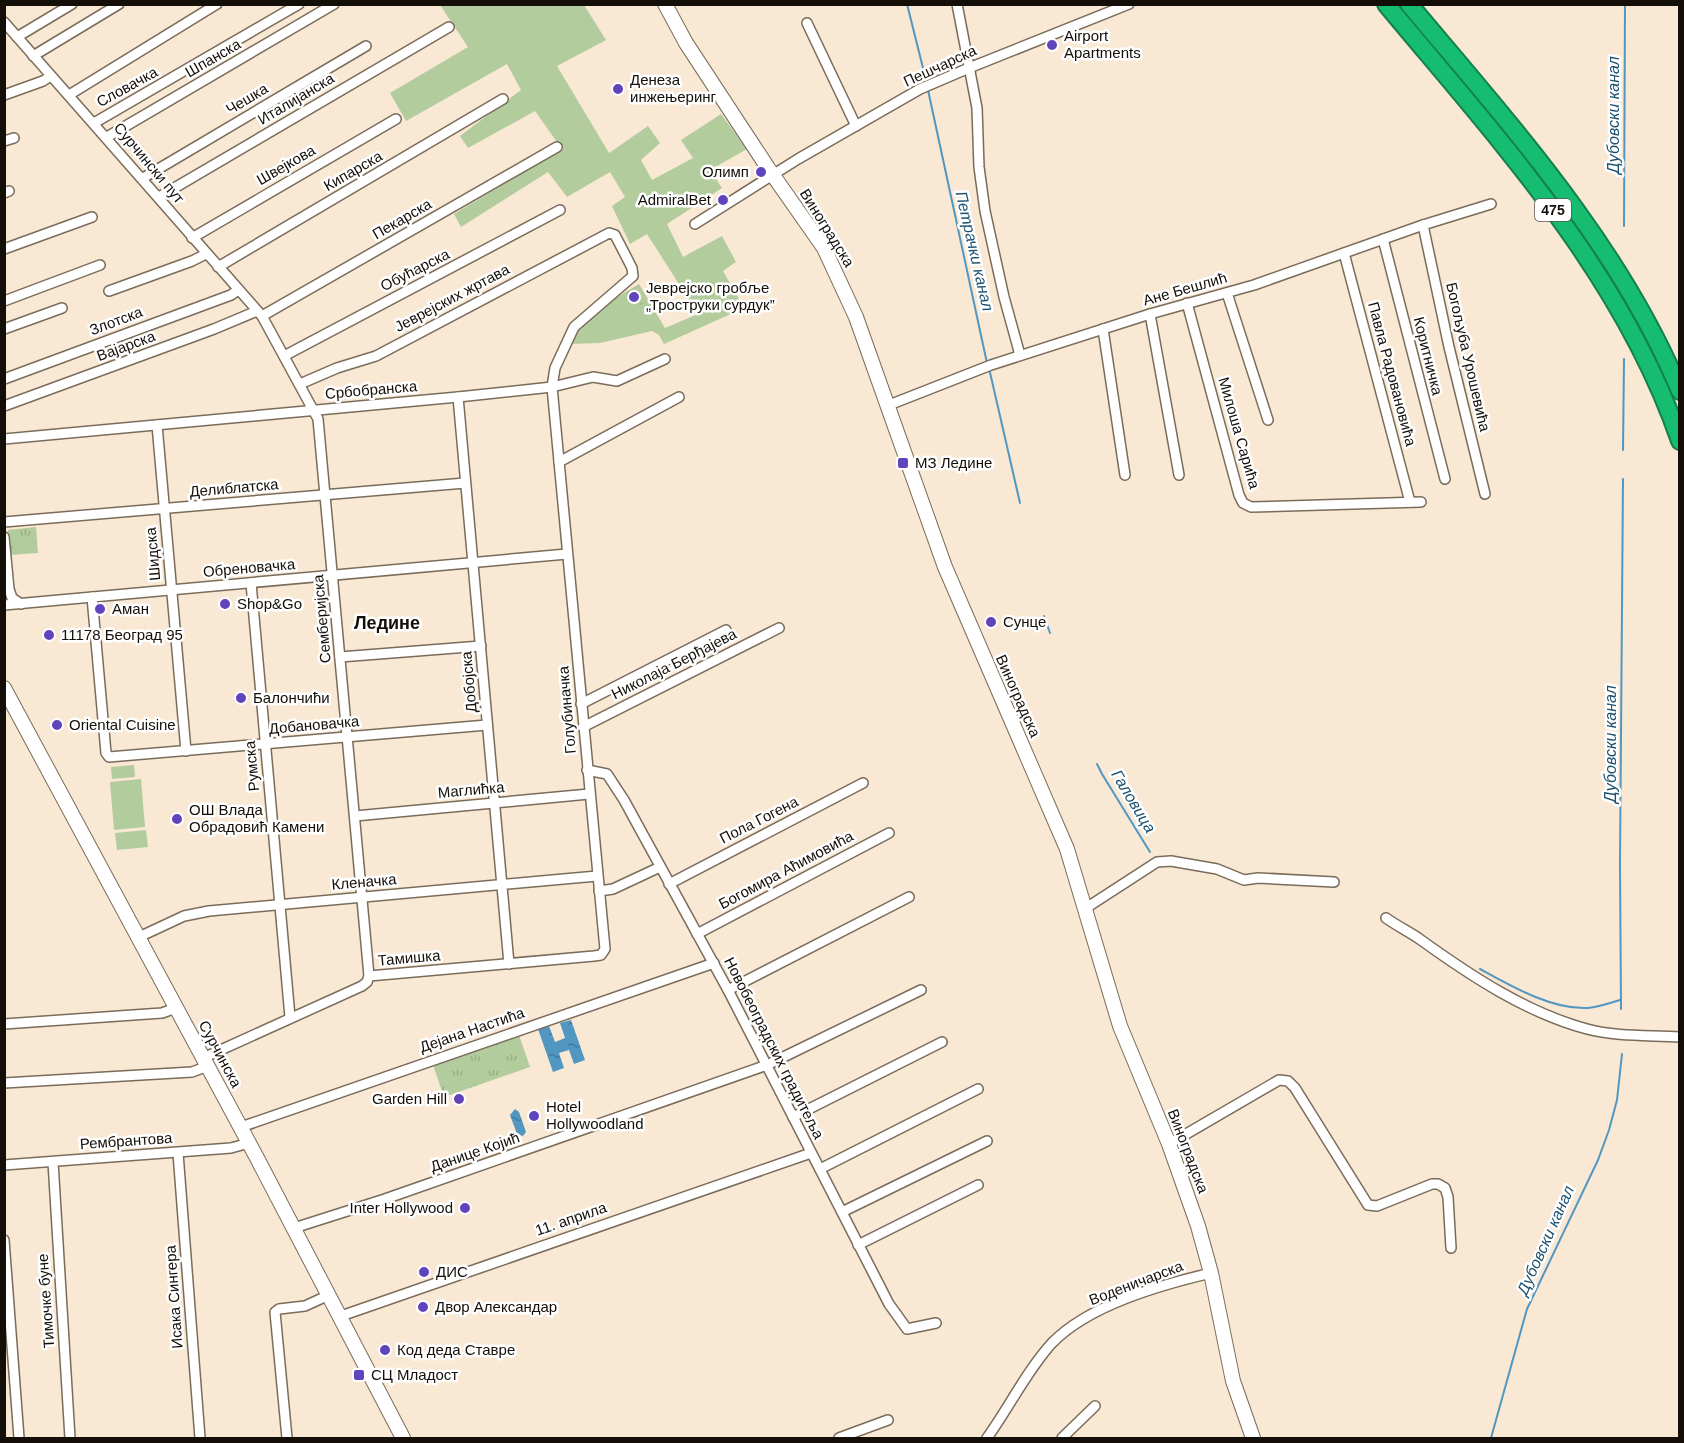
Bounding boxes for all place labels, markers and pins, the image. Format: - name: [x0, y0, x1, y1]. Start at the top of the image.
- place label: Airport Apartments: [1064, 27, 1141, 61]
- marker: Airport Apartments: [1045, 38, 1059, 52]
- place label: Денеза инжењеринг: [630, 71, 717, 105]
- marker: Денеза инжењеринг: [611, 82, 625, 96]
- place label: Олимп: [702, 163, 749, 180]
- marker: Олимп: [754, 165, 768, 179]
- place label: AdmiralBet: [638, 191, 712, 208]
- marker: AdmiralBet: [716, 193, 730, 207]
- place label: Јеврејско гробље „Троструки сурдук”: [646, 279, 775, 313]
- marker: Јеврејско гробље „Троструки сурдук”: [627, 290, 641, 304]
- place label: МЗ Ледине: [915, 454, 992, 471]
- marker: МЗ Ледине: [896, 456, 910, 470]
- place label: Shop&Go: [237, 595, 302, 612]
- marker: Shop&Go: [218, 597, 232, 611]
- place label: Аман: [112, 600, 149, 617]
- marker: Аман: [93, 602, 107, 616]
- place label: Сунце: [1003, 613, 1046, 630]
- marker: Сунце: [984, 615, 998, 629]
- place label: 11178 Београд 95: [61, 626, 183, 643]
- marker: 11178 Београд 95: [42, 628, 56, 642]
- place label: Балончићи: [253, 689, 330, 706]
- marker: Балончићи: [234, 691, 248, 705]
- place label: Oriental Cuisine: [69, 716, 176, 733]
- marker: Oriental Cuisine: [50, 718, 64, 732]
- place label: ОШ Влада Обрадовић Камени: [189, 801, 324, 835]
- marker: ОШ Влада Обрадовић Камени: [170, 812, 184, 826]
- place label: Garden Hill: [372, 1090, 447, 1107]
- marker: Garden Hill: [452, 1092, 466, 1106]
- place label: Hotel Hollywoodland: [546, 1098, 644, 1132]
- marker: Hotel Hollywoodland: [527, 1109, 541, 1123]
- place label: Inter Hollywood: [350, 1199, 453, 1216]
- marker: Inter Hollywood: [458, 1201, 472, 1215]
- place label: ДИС: [436, 1263, 468, 1280]
- marker: ДИС: [417, 1265, 431, 1279]
- place label: Двор Александар: [435, 1298, 557, 1315]
- marker: Двор Александар: [416, 1300, 430, 1314]
- place label: Код деда Ставре: [397, 1341, 515, 1358]
- marker: Код деда Ставре: [378, 1343, 392, 1357]
- place label: СЦ Младост: [371, 1366, 458, 1383]
- marker: СЦ Младост: [352, 1368, 366, 1382]

